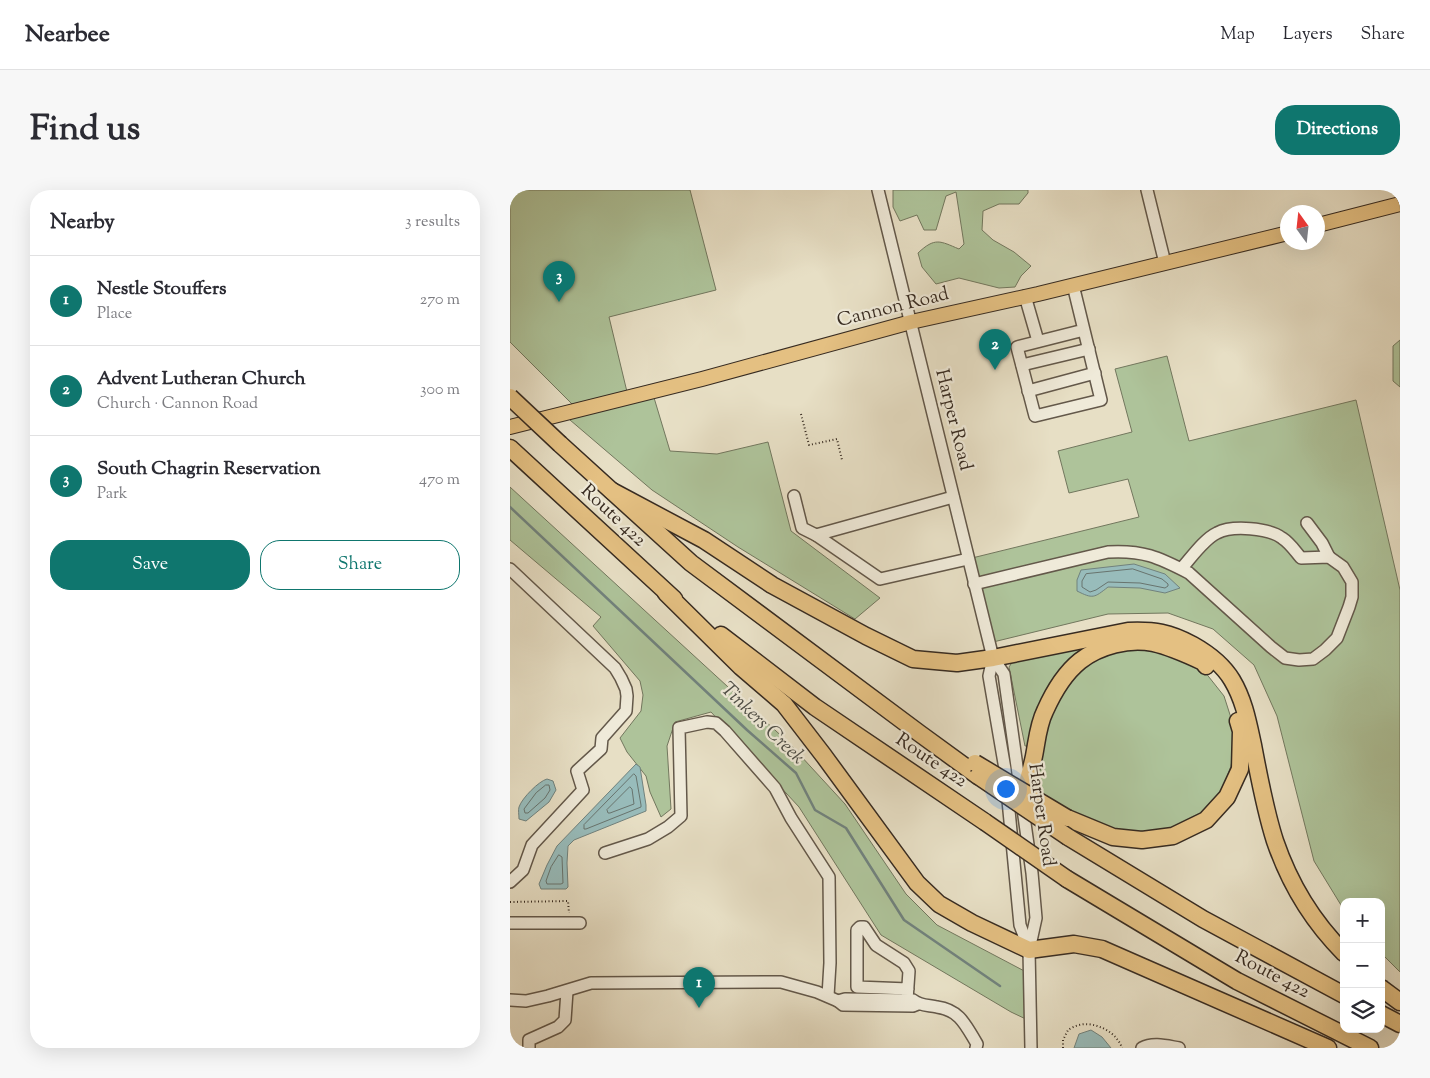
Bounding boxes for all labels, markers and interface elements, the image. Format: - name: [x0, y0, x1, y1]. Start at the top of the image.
- text: Nearbee: [25, 18, 110, 52]
- text: Map: [1220, 22, 1255, 48]
- text: Layers: [1283, 22, 1333, 48]
- text: Share: [1361, 22, 1405, 48]
- text: Find us: [30, 105, 140, 156]
- button: Directions: [1275, 105, 1400, 155]
- north arrow: [1280, 205, 1325, 250]
- text: Nearby: [50, 208, 115, 238]
- text: 3 results: [405, 211, 460, 234]
- pin: 3: [543, 261, 575, 302]
- text: Nestle Stouffers: [97, 276, 227, 303]
- street label: Cannon Road: [834, 281, 952, 335]
- text: 1: [63, 289, 69, 312]
- text: 270 m: [420, 289, 460, 312]
- text: Place: [97, 303, 132, 326]
- pin: 2: [979, 329, 1011, 370]
- text: Advent Lutheran Church: [97, 366, 306, 393]
- street label: Harper Road: [927, 366, 979, 474]
- text: 2: [62, 379, 70, 402]
- text: 300 m: [420, 379, 460, 402]
- text: Church · Cannon Road: [97, 393, 258, 416]
- text: South Chagrin Reservation: [97, 456, 321, 483]
- text: 3: [63, 469, 69, 492]
- text: 470 m: [419, 469, 460, 492]
- street label: Route 422: [574, 478, 652, 554]
- text: Park: [97, 483, 128, 506]
- button: Save: [50, 540, 250, 590]
- button: Share: [260, 540, 460, 590]
- water label: Tinkers Creek: [713, 676, 811, 772]
- street label: Route 422: [890, 727, 972, 795]
- street label: Harper Road: [1020, 762, 1062, 869]
- your location: [993, 776, 1019, 802]
- map controls: [1340, 898, 1385, 1033]
- button: +: [1340, 898, 1385, 943]
- button: −: [1340, 943, 1385, 988]
- street label: Route 422: [1230, 944, 1314, 1006]
- pin: 1: [683, 967, 715, 1008]
- button: layers: [1340, 988, 1385, 1033]

